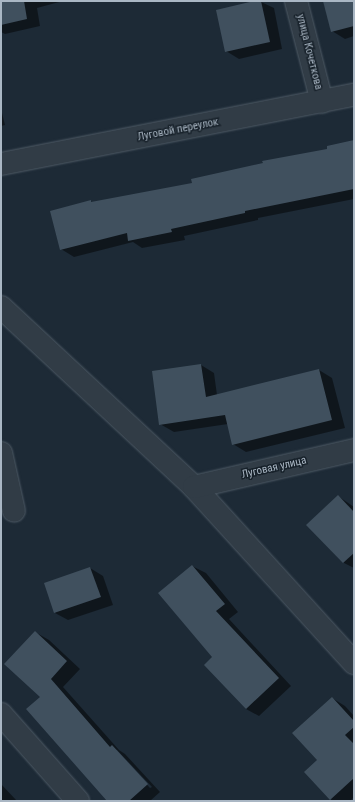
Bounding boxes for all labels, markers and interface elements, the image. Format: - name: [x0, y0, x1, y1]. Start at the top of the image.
- street label: улица Кочеткова: [293, 13, 325, 91]
- street label: Луговой переулок: [136, 116, 220, 144]
- street label: Луговая улица: [240, 454, 308, 482]

